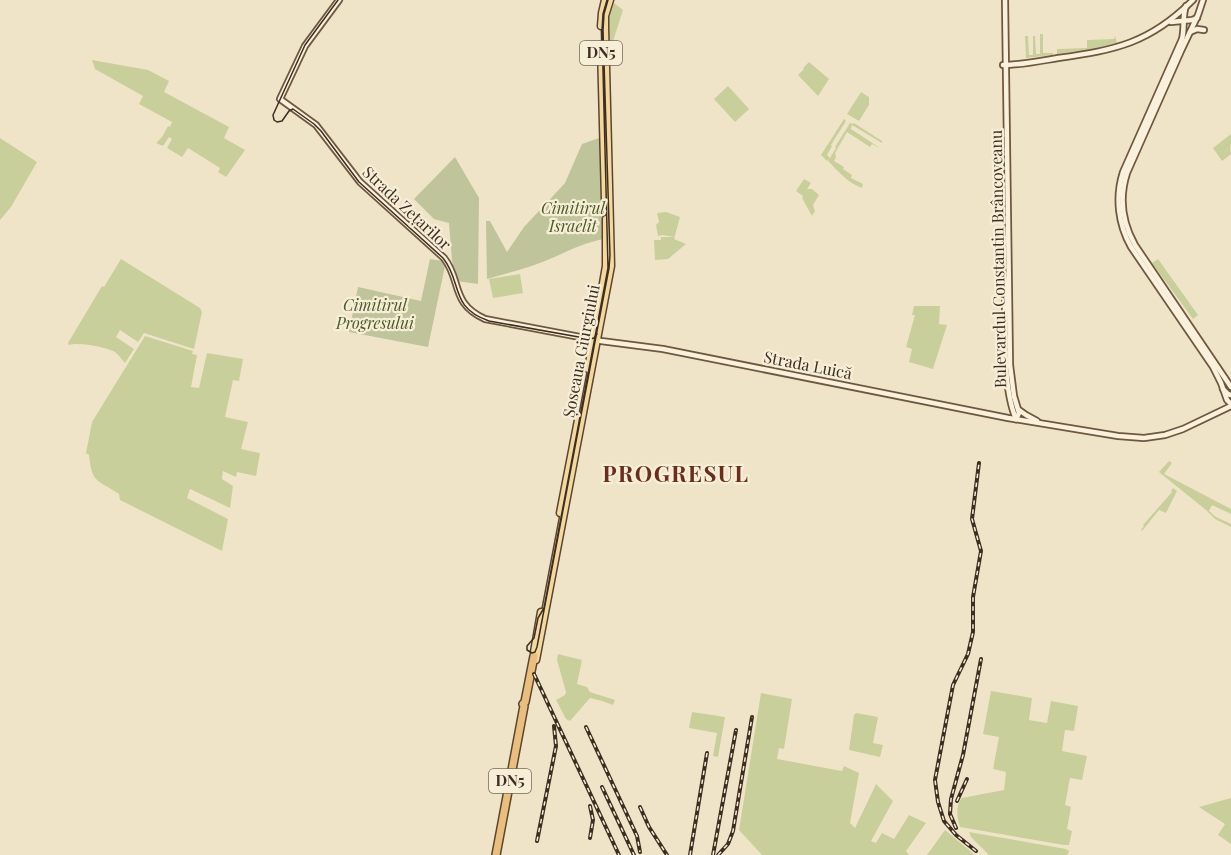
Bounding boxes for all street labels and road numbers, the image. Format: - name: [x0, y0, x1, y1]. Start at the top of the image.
- road number: DN5: [580, 41, 622, 65]
- street label: Bulevardul Constantin Brâncoveanu: [985, 130, 1010, 388]
- street label: Strada Zețarilor: [358, 161, 456, 255]
- street label: Șoseaua Giurgiului: [557, 282, 605, 419]
- street label: Strada Luică: [762, 346, 854, 383]
- road number: DN5: [489, 769, 531, 793]

